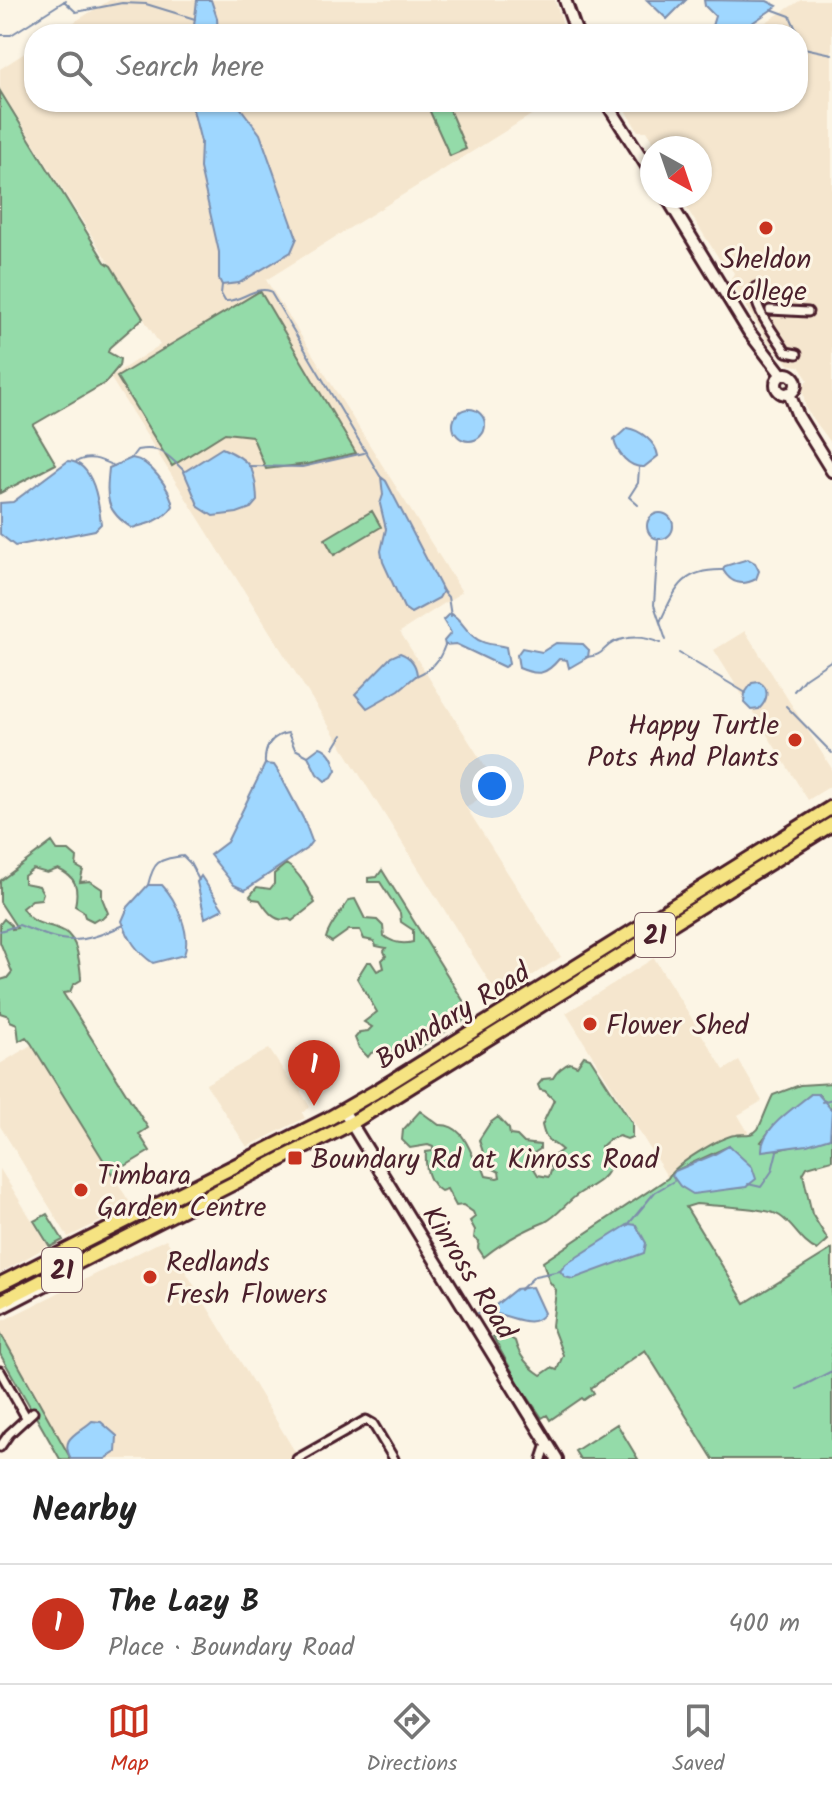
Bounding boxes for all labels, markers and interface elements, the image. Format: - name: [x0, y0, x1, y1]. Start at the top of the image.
- search box: [24, 24, 808, 112]
- text: Search here: [116, 44, 264, 92]
- icon: search: [52, 46, 96, 90]
- north arrow: [640, 136, 712, 208]
- marker: Sheldon College: [757, 219, 775, 237]
- place label: Sheldon College: [721, 238, 811, 315]
- place label: Happy Turtle Pots And Plants: [587, 704, 779, 781]
- marker: Happy Turtle Pots And Plants: [786, 731, 804, 749]
- your location: [472, 766, 512, 806]
- road number: 21: [635, 913, 675, 957]
- street label: Boundary Road: [367, 951, 541, 1083]
- place label: Flower Shed: [606, 1004, 750, 1049]
- marker: Flower Shed: [581, 1015, 599, 1033]
- pin: 1: [288, 1040, 340, 1106]
- place label: Boundary Rd at Kinross Road: [311, 1138, 660, 1183]
- marker: Boundary Rd at Kinross Road: [286, 1149, 304, 1167]
- place label: Timbara Garden Centre: [97, 1154, 267, 1231]
- marker: Timbara Garden Centre: [72, 1181, 90, 1199]
- street label: Kinross Road: [409, 1197, 528, 1350]
- place label: Redlands Fresh Flowers: [166, 1241, 328, 1318]
- road number: 21: [42, 1248, 82, 1292]
- marker: Redlands Fresh Flowers: [141, 1268, 159, 1286]
- text: Nearby: [32, 1484, 137, 1538]
- text: The Lazy B: [108, 1579, 259, 1627]
- text: 1: [54, 1603, 62, 1645]
- text: 400 m: [729, 1603, 800, 1645]
- text: Place · Boundary Road: [108, 1627, 354, 1669]
- tab: Map: [107, 1699, 151, 1782]
- tab: Directions: [366, 1699, 458, 1782]
- tab: Saved: [672, 1699, 725, 1782]

